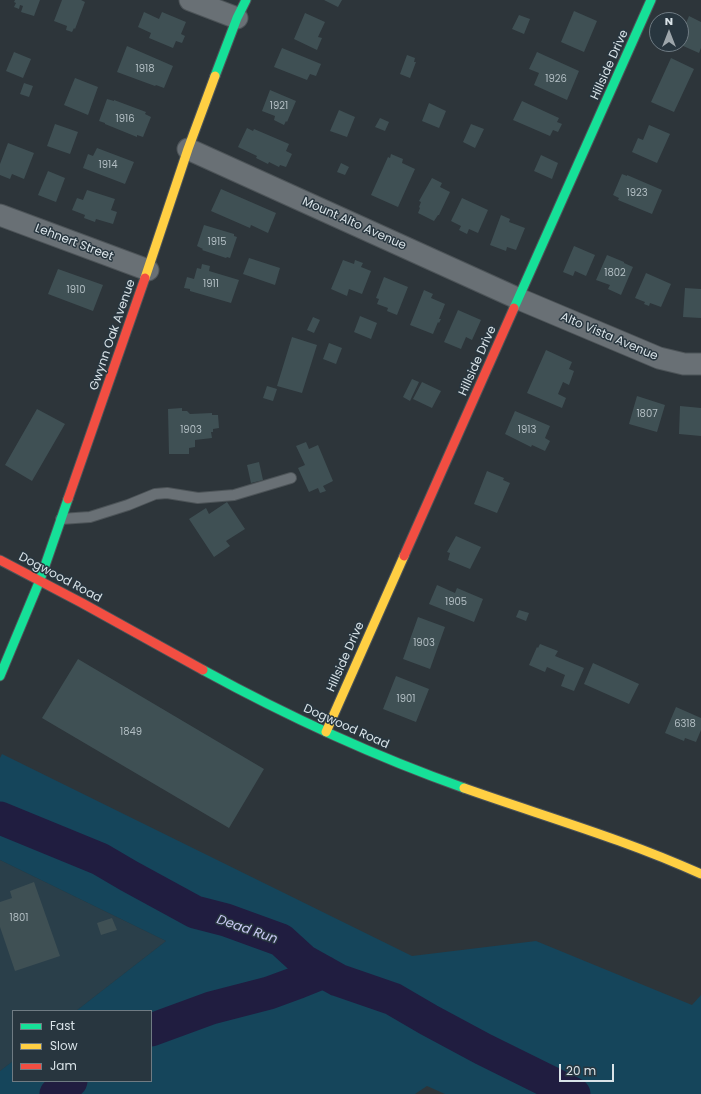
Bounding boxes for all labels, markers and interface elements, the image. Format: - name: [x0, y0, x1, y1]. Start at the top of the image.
- north arrow: [649, 12, 689, 52]
- text: N: [665, 13, 673, 29]
- street label: Hillside Drive: [588, 28, 632, 102]
- house number: 1918: [135, 63, 155, 75]
- house number: 1926: [545, 73, 567, 85]
- house number: 1921: [270, 100, 288, 112]
- house number: 1916: [115, 113, 135, 125]
- house number: 1914: [99, 159, 117, 171]
- house number: 1923: [626, 187, 648, 199]
- street label: Mount Alto Avenue: [300, 195, 408, 253]
- street label: Lehnert Street: [33, 221, 115, 265]
- house number: 1915: [208, 236, 226, 248]
- house number: 1802: [604, 267, 626, 279]
- street label: Gwynn Oak Avenue: [87, 278, 139, 392]
- house number: 1911: [203, 278, 219, 290]
- house number: 1910: [67, 284, 85, 296]
- street label: Alto Vista Avenue: [558, 310, 660, 364]
- street label: Hillside Drive: [456, 324, 500, 398]
- house number: 1807: [636, 408, 658, 420]
- house number: 1903: [180, 424, 202, 436]
- house number: 1913: [518, 424, 536, 436]
- street label: Dogwood Road: [16, 550, 104, 606]
- house number: 1905: [445, 596, 467, 608]
- street label: Hillside Drive: [324, 620, 368, 694]
- house number: 1903: [413, 637, 435, 649]
- house number: 1901: [397, 693, 415, 705]
- street label: Dogwood Road: [301, 702, 391, 752]
- house number: 6318: [674, 718, 696, 730]
- house number: 1849: [120, 726, 142, 738]
- house number: 1801: [10, 912, 28, 924]
- water label: Dead Run: [215, 912, 279, 948]
- legend: [12, 1010, 152, 1082]
- text: Fast: [50, 1017, 75, 1034]
- text: Slow: [50, 1037, 78, 1054]
- scale bar: [561, 1056, 616, 1082]
- text: Jam: [50, 1057, 77, 1074]
- text: 20 m: [566, 1062, 596, 1079]

